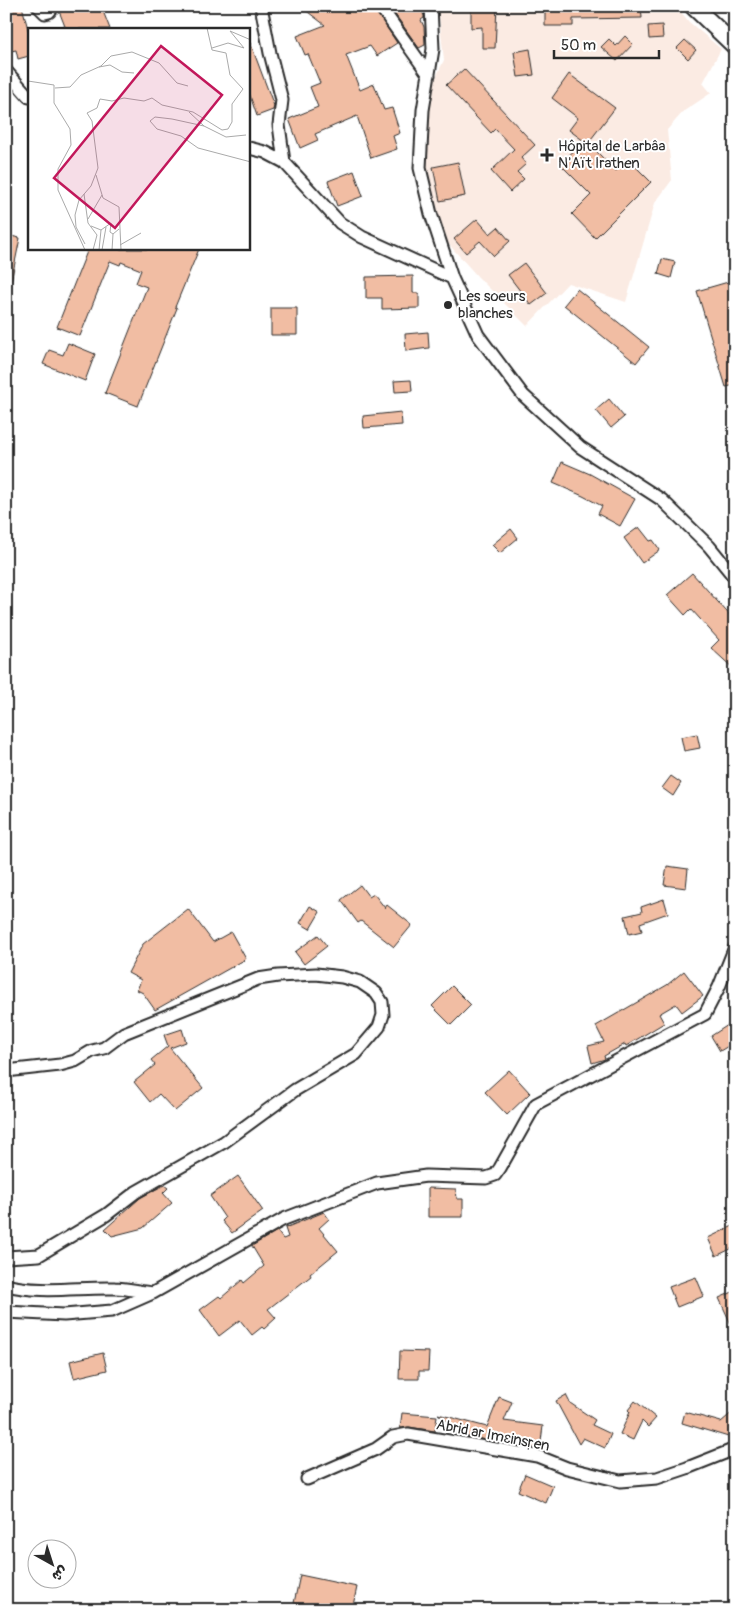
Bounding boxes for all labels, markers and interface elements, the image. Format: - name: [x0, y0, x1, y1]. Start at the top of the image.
- inset map: [28, 28, 250, 250]
- scale bar: [554, 28, 658, 60]
- text: 50 m: [561, 36, 596, 55]
- place label: Hôpital de Larbâa N'Aït Irathen: [558, 137, 666, 173]
- marker: Hôpital de Larbâa N'Aït Irathen: [540, 148, 554, 162]
- place label: Les soeurs blanches: [458, 287, 526, 323]
- marker: Les soeurs blanches: [442, 299, 454, 311]
- street label: Abrid ar Imɛinsṛen: [435, 1415, 551, 1456]
- north arrow: [28, 1538, 78, 1588]
- text: ش: [49, 1562, 71, 1585]

